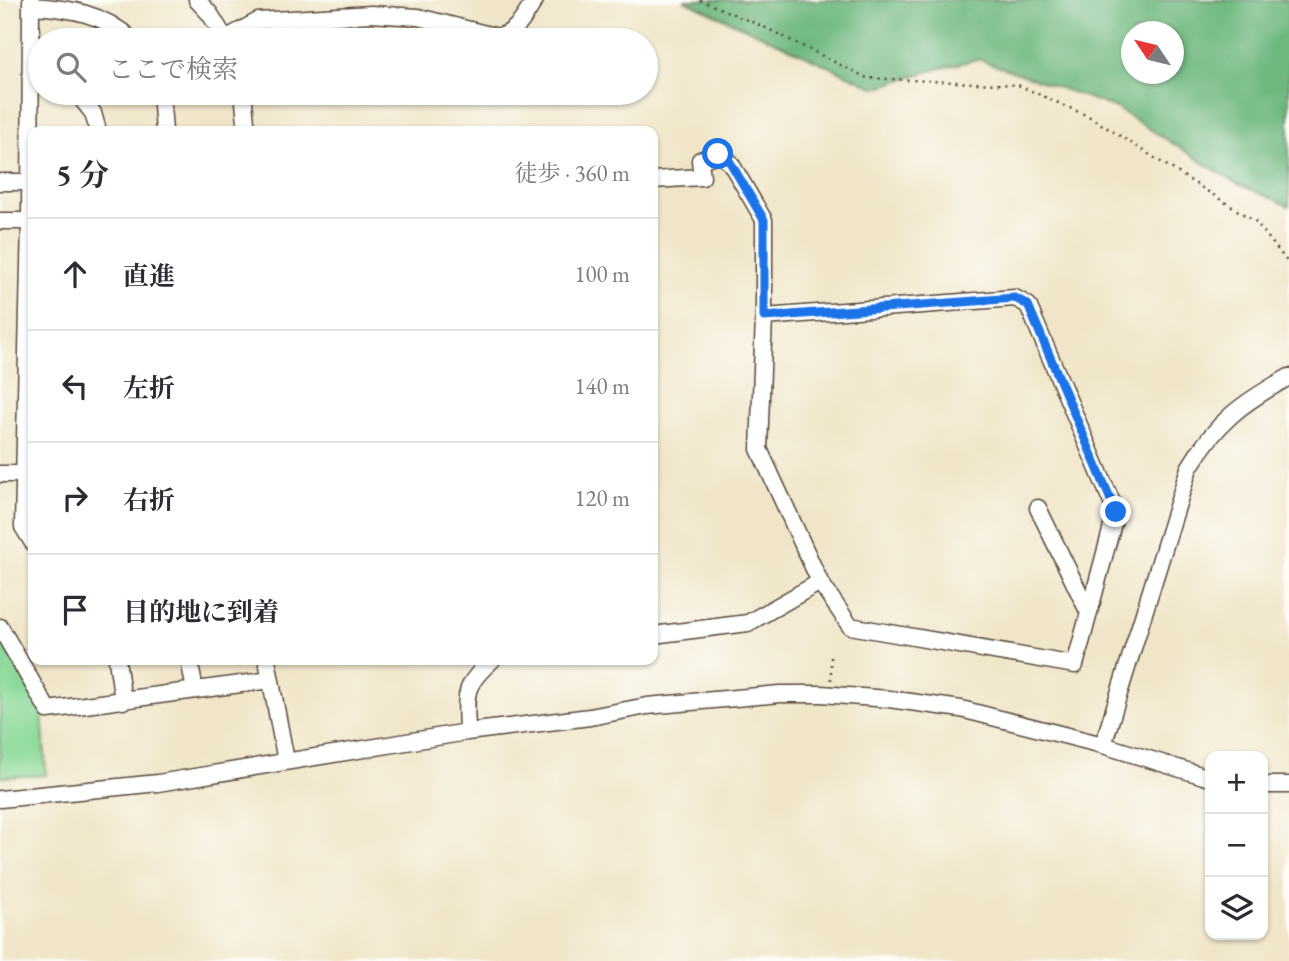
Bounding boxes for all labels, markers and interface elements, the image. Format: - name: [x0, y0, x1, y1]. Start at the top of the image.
- north arrow: [1121, 21, 1184, 84]
- search box: [28, 28, 658, 105]
- icon: search: [52, 48, 90, 86]
- text: ここで検索: [108, 52, 238, 86]
- route start: [702, 138, 733, 169]
- text: 5 分: [56, 155, 109, 194]
- text: 徒歩 · 360 m: [515, 158, 630, 188]
- icon: ahead: [56, 255, 94, 293]
- text: 直進: [123, 259, 175, 293]
- text: 100 m: [574, 259, 630, 289]
- icon: left: [56, 367, 94, 405]
- text: 左折: [123, 371, 175, 405]
- text: 140 m: [574, 371, 630, 401]
- icon: right: [56, 479, 94, 517]
- text: 右折: [123, 483, 175, 517]
- text: 120 m: [574, 483, 630, 513]
- route end: [1100, 496, 1131, 527]
- icon: arrive: [56, 591, 94, 629]
- text: 目的地に到着: [123, 595, 279, 629]
- map controls: [1205, 751, 1268, 940]
- button: +: [1205, 751, 1268, 814]
- button: −: [1205, 814, 1268, 877]
- button: layers: [1205, 877, 1268, 940]

